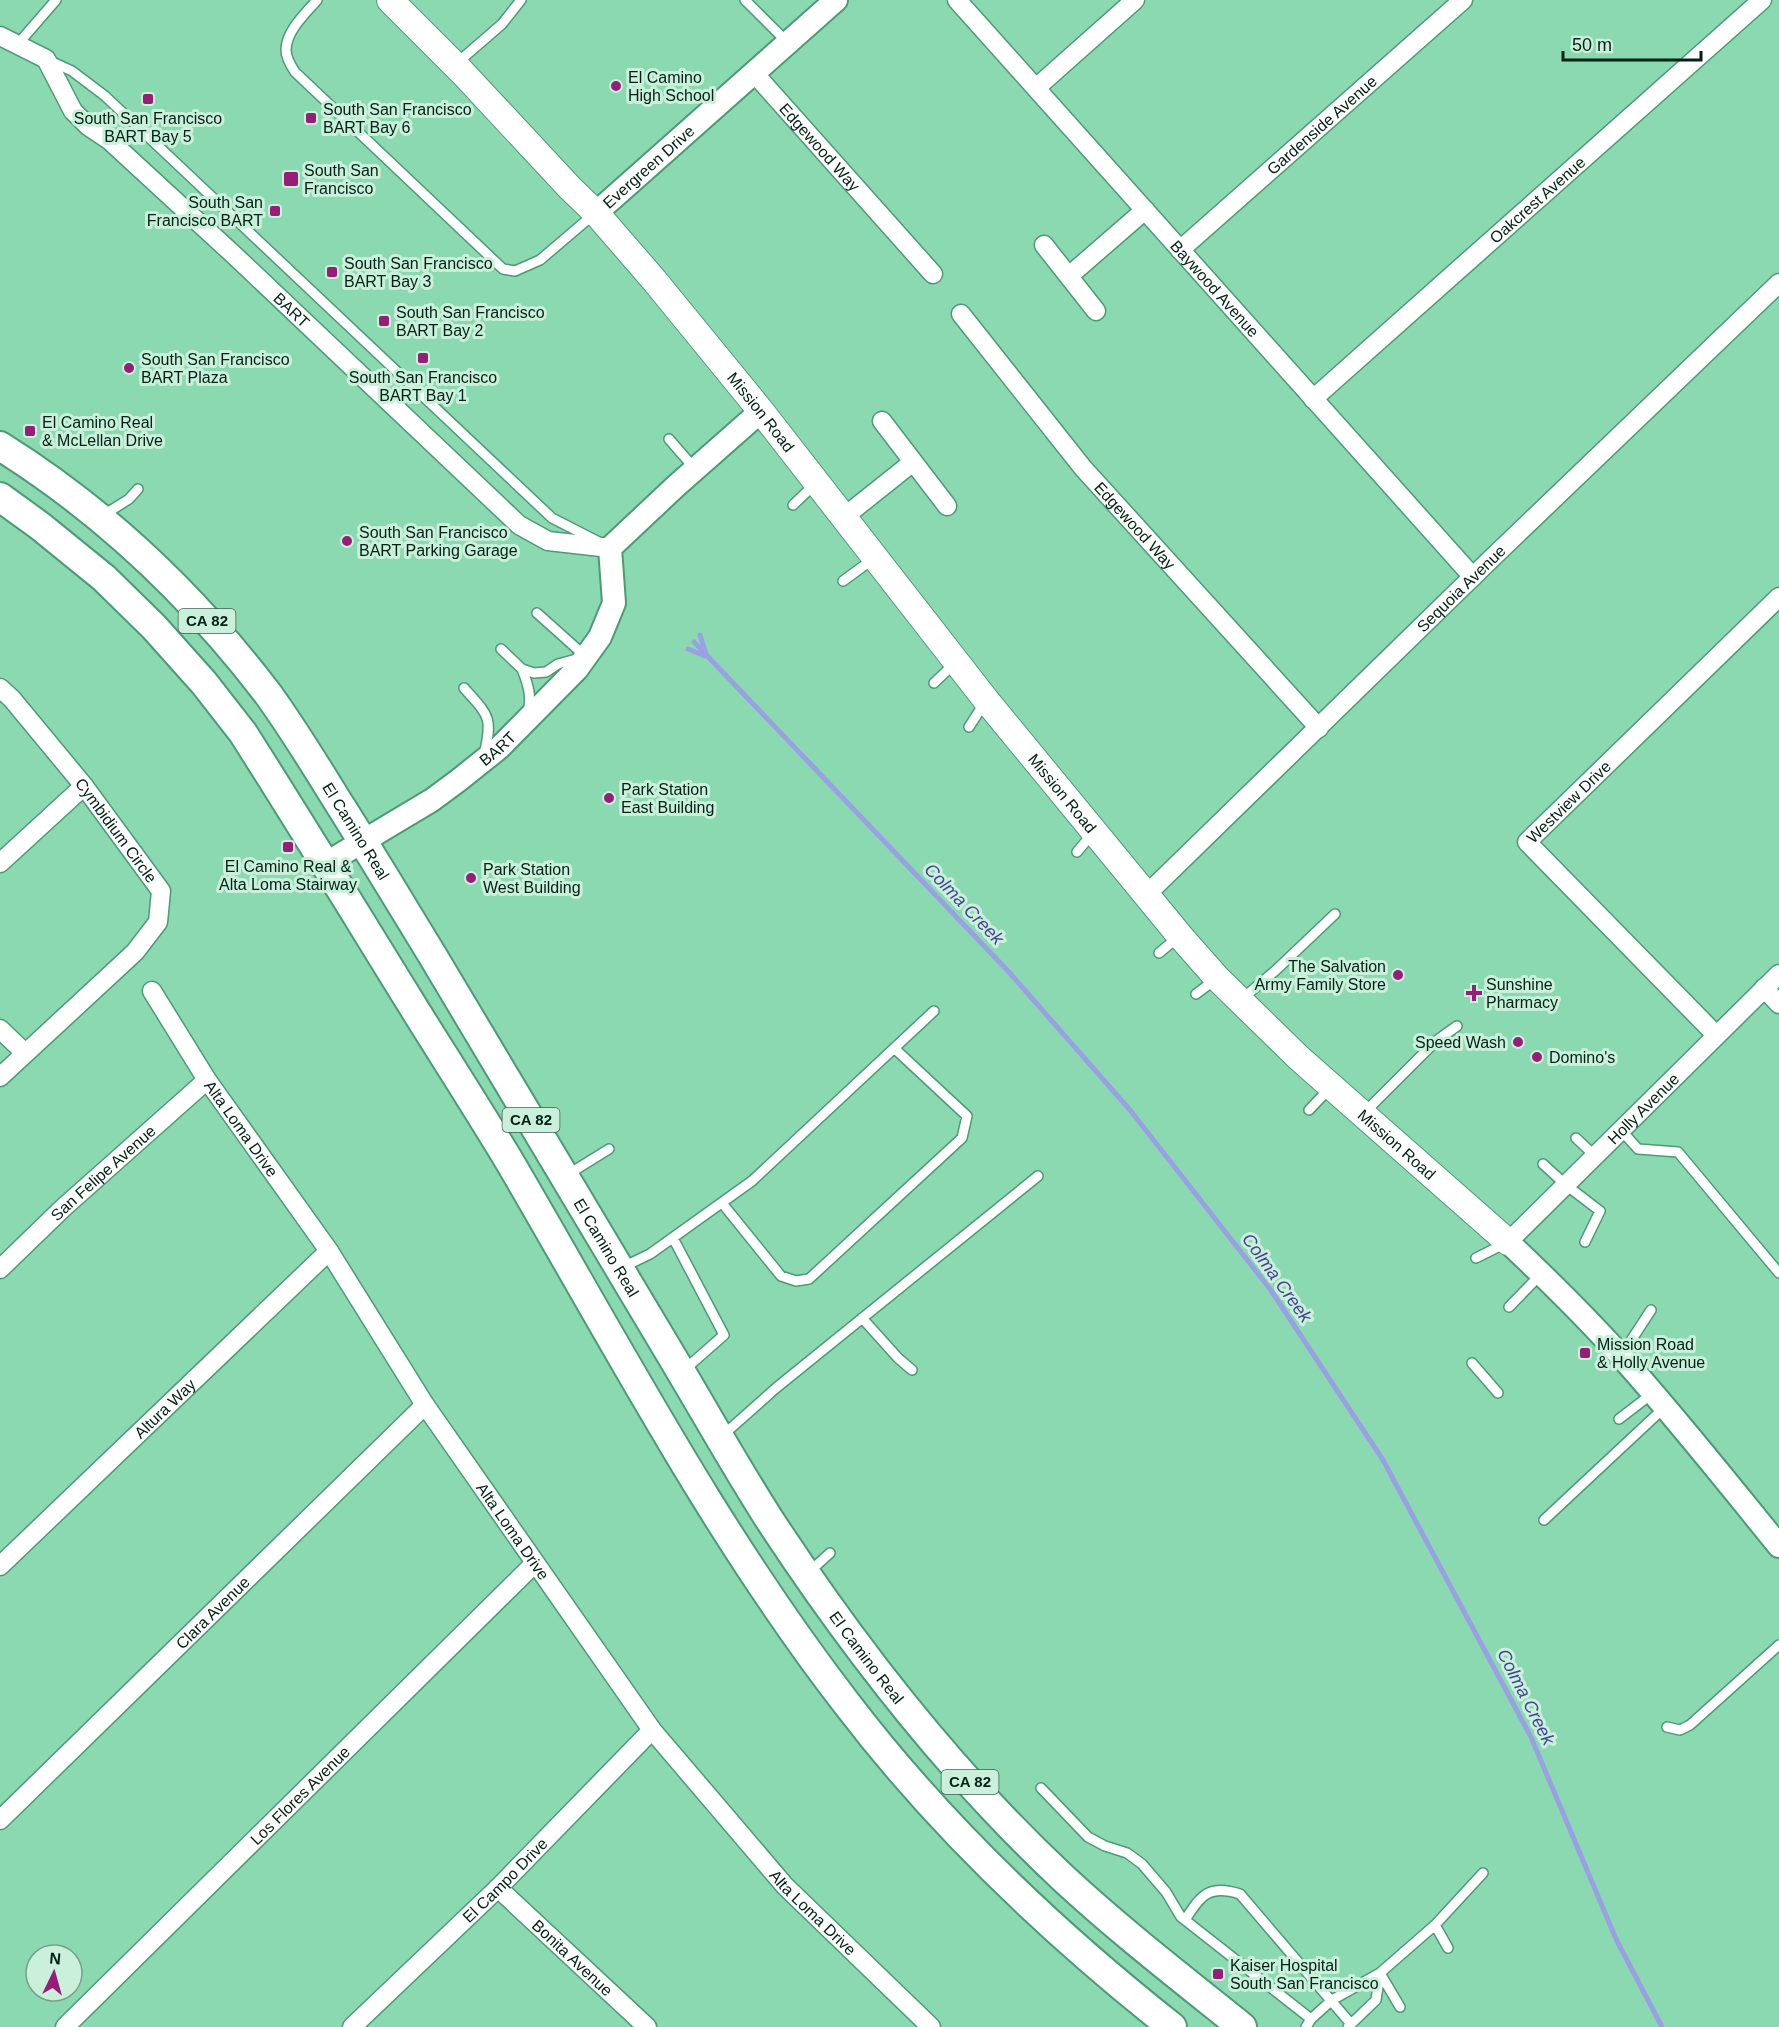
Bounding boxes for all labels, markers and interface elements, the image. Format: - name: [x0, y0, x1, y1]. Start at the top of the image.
- scale bar: [1563, 24, 1701, 62]
- text: 50 m: [1572, 35, 1612, 55]
- place label: El Camino High School: [628, 69, 714, 104]
- street label: Gardenside Avenue: [1264, 72, 1380, 178]
- marker: El Camino High School: [609, 79, 623, 93]
- marker: South San Francisco BART Bay 5: [141, 92, 155, 106]
- street label: Edgewood Way: [776, 100, 863, 195]
- place label: South San Francisco BART Bay 6: [323, 101, 472, 136]
- place label: South San Francisco BART Bay 5: [74, 110, 222, 145]
- marker: South San Francisco BART Bay 6: [304, 111, 318, 125]
- street label: Evergreen Drive: [600, 122, 698, 212]
- street label: Oakcrest Avenue: [1486, 153, 1589, 247]
- place label: South San Francisco: [304, 162, 379, 197]
- marker: South San Francisco: [282, 170, 300, 188]
- place label: South San Francisco BART: [147, 194, 263, 229]
- marker: South San Francisco BART: [268, 204, 282, 218]
- street label: Baywood Avenue: [1167, 237, 1262, 341]
- place label: South San Francisco BART Bay 3: [344, 255, 493, 290]
- marker: South San Francisco BART Bay 3: [325, 265, 339, 279]
- street label: BART: [270, 289, 313, 331]
- place label: South San Francisco BART Bay 2: [396, 304, 545, 339]
- marker: South San Francisco BART Bay 2: [377, 314, 391, 328]
- place label: South San Francisco BART Plaza: [141, 351, 290, 386]
- marker: South San Francisco BART Bay 1: [416, 351, 430, 365]
- marker: South San Francisco BART Plaza: [122, 361, 136, 375]
- place label: South San Francisco BART Bay 1: [349, 369, 497, 404]
- street label: Mission Road: [724, 369, 798, 455]
- place label: El Camino Real & McLellan Drive: [42, 414, 163, 449]
- marker: El Camino Real & McLellan Drive: [23, 424, 37, 438]
- street label: Edgewood Way: [1091, 479, 1179, 573]
- place label: South San Francisco BART Parking Garage: [359, 524, 518, 559]
- marker: South San Francisco BART Parking Garage: [340, 534, 354, 548]
- street label: Sequoia Avenue: [1414, 542, 1509, 635]
- road number: CA 82: [178, 609, 236, 633]
- street label: BART: [476, 728, 519, 769]
- street label: Mission Road: [1025, 751, 1100, 836]
- street label: Westview Drive: [1523, 758, 1614, 846]
- street label: Cymbidium Circle: [72, 775, 160, 886]
- street label: El Camino Real: [319, 780, 392, 883]
- place label: Park Station East Building: [621, 781, 714, 816]
- marker: Park Station East Building: [602, 791, 616, 805]
- marker: El Camino Real & Alta Loma Stairway: [281, 840, 295, 854]
- place label: El Camino Real & Alta Loma Stairway: [219, 858, 357, 893]
- water label: Colma Creek: [920, 859, 1008, 949]
- place label: Park Station West Building: [483, 861, 581, 896]
- marker: Park Station West Building: [464, 871, 478, 885]
- place label: The Salvation Army Family Store: [1254, 958, 1386, 993]
- marker: The Salvation Army Family Store: [1391, 968, 1405, 982]
- place label: Sunshine Pharmacy: [1486, 976, 1558, 1011]
- marker: Sunshine Pharmacy: [1467, 986, 1481, 1000]
- place label: Speed Wash: [1415, 1034, 1506, 1051]
- marker: Speed Wash: [1511, 1035, 1525, 1049]
- place label: Domino's: [1549, 1049, 1615, 1066]
- marker: Domino's: [1530, 1050, 1544, 1064]
- street label: Holly Avenue: [1604, 1070, 1683, 1148]
- street label: Alta Loma Drive: [201, 1077, 281, 1180]
- street label: Mission Road: [1355, 1106, 1439, 1183]
- road number: CA 82: [502, 1108, 560, 1132]
- street label: San Felipe Avenue: [48, 1122, 159, 1224]
- street label: El Camino Real: [570, 1196, 642, 1300]
- water label: Colma Creek: [1238, 1230, 1317, 1327]
- place label: Mission Road & Holly Avenue: [1597, 1336, 1705, 1371]
- marker: Mission Road & Holly Avenue: [1578, 1346, 1592, 1360]
- street label: Altura Way: [131, 1376, 199, 1442]
- street label: Alta Loma Drive: [473, 1480, 552, 1583]
- street label: Clara Avenue: [173, 1573, 253, 1652]
- street label: El Camino Real: [826, 1608, 907, 1707]
- water label: Colma Creek: [1493, 1646, 1559, 1749]
- street label: Los Flores Avenue: [247, 1743, 353, 1848]
- road number: CA 82: [942, 1770, 998, 1794]
- street label: El Campo Drive: [459, 1835, 551, 1926]
- street label: Alta Loma Drive: [766, 1867, 859, 1959]
- street label: Bonita Avenue: [529, 1917, 616, 1999]
- north arrow: [24, 1943, 84, 2003]
- text: N: [49, 1950, 62, 1968]
- place label: Kaiser Hospital South San Francisco: [1230, 1957, 1379, 1992]
- marker: Kaiser Hospital South San Francisco: [1211, 1967, 1225, 1981]

